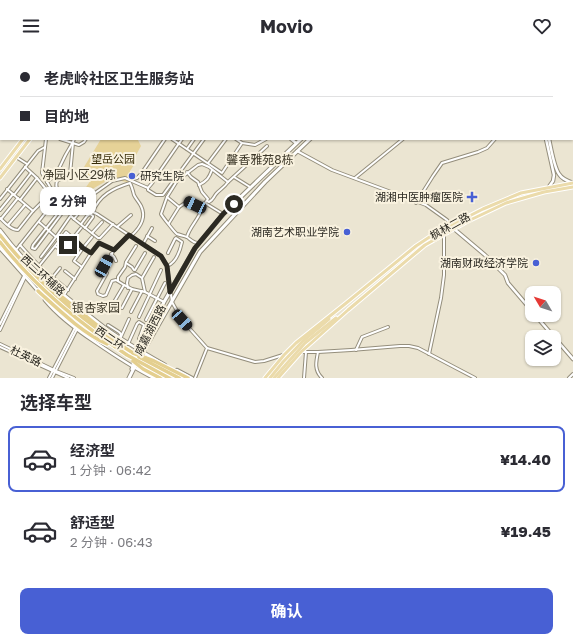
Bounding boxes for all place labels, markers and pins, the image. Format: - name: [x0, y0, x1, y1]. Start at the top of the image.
- place label: 研究生院: [140, 169, 184, 182]
- marker: 研究生院: [127, 171, 137, 181]
- place label: 湖湘中医肿瘤医院: [375, 190, 463, 203]
- marker: 湖湘中医肿瘤医院: [466, 191, 478, 203]
- place label: 湖南艺术职业学院: [251, 225, 339, 238]
- marker: 湖南艺术职业学院: [342, 227, 352, 237]
- place label: 湖南财政经济学院: [440, 256, 528, 269]
- marker: 湖南财政经济学院: [531, 258, 541, 268]

